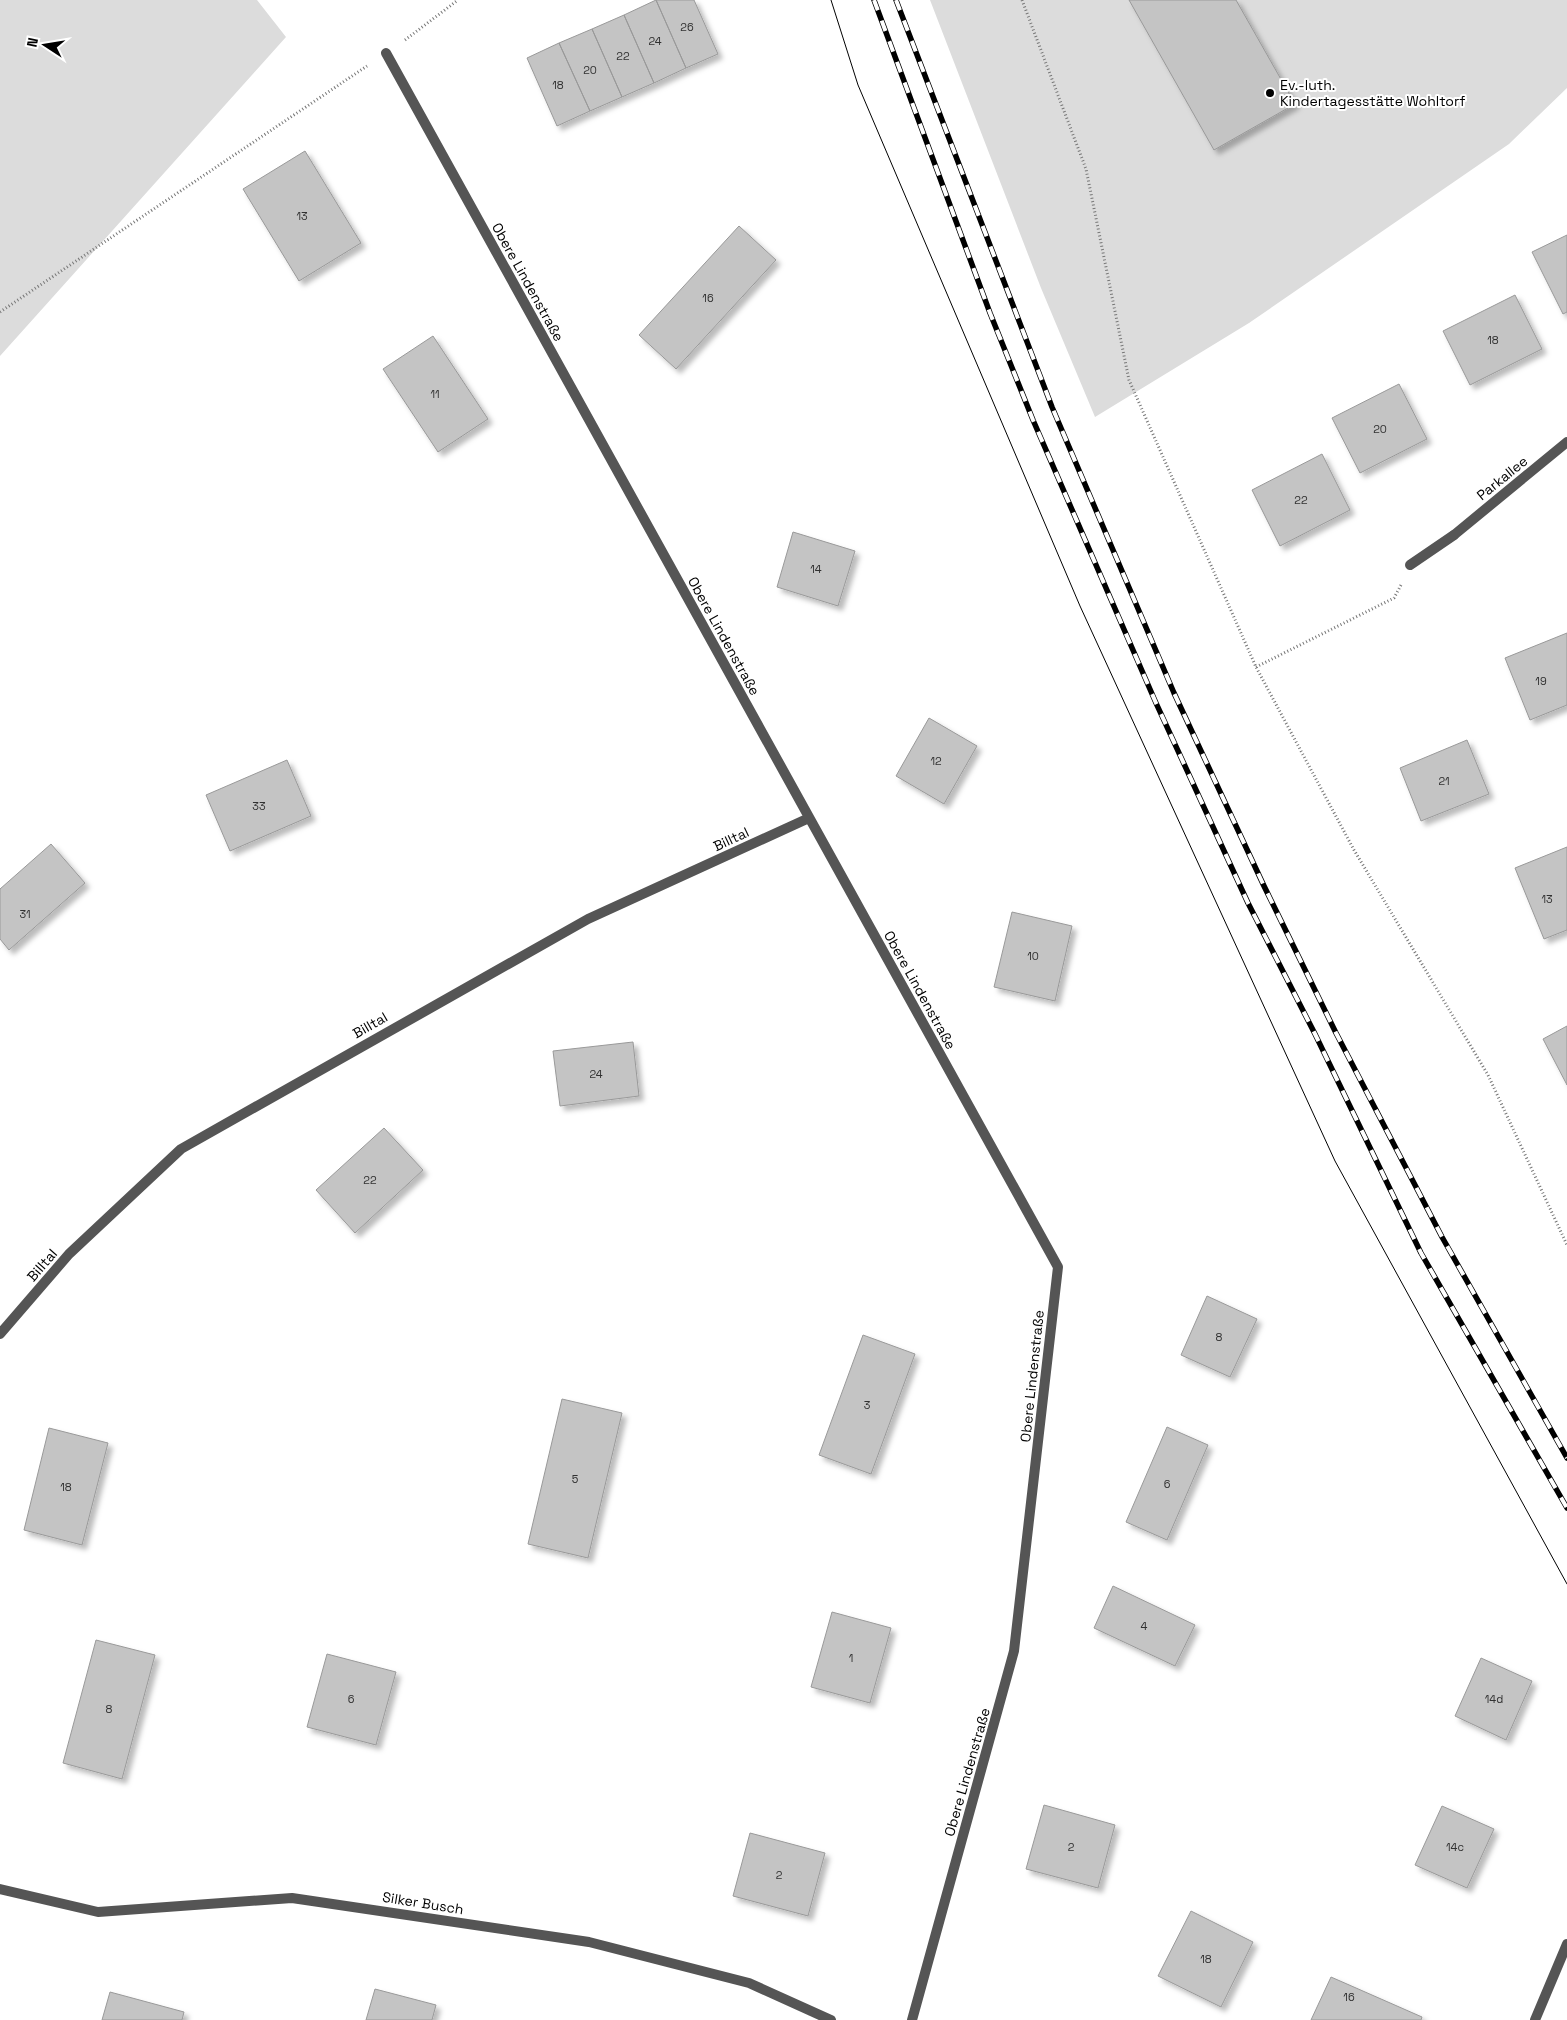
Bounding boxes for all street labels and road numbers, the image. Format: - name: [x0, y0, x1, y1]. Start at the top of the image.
- street label: Obere Lindenstraße: [488, 219, 568, 345]
- street label: Parkallee: [1473, 452, 1531, 504]
- street label: Obere Lindenstraße: [684, 573, 764, 699]
- street label: Billtal: [710, 823, 752, 855]
- street label: Obere Lindenstraße: [880, 927, 960, 1053]
- street label: Billtal: [349, 1008, 391, 1042]
- street label: Billtal: [23, 1245, 61, 1285]
- street label: Obere Lindenstraße: [1016, 1309, 1048, 1443]
- street label: Obere Lindenstraße: [940, 1706, 994, 1838]
- street label: Silker Busch: [381, 1888, 465, 1918]

